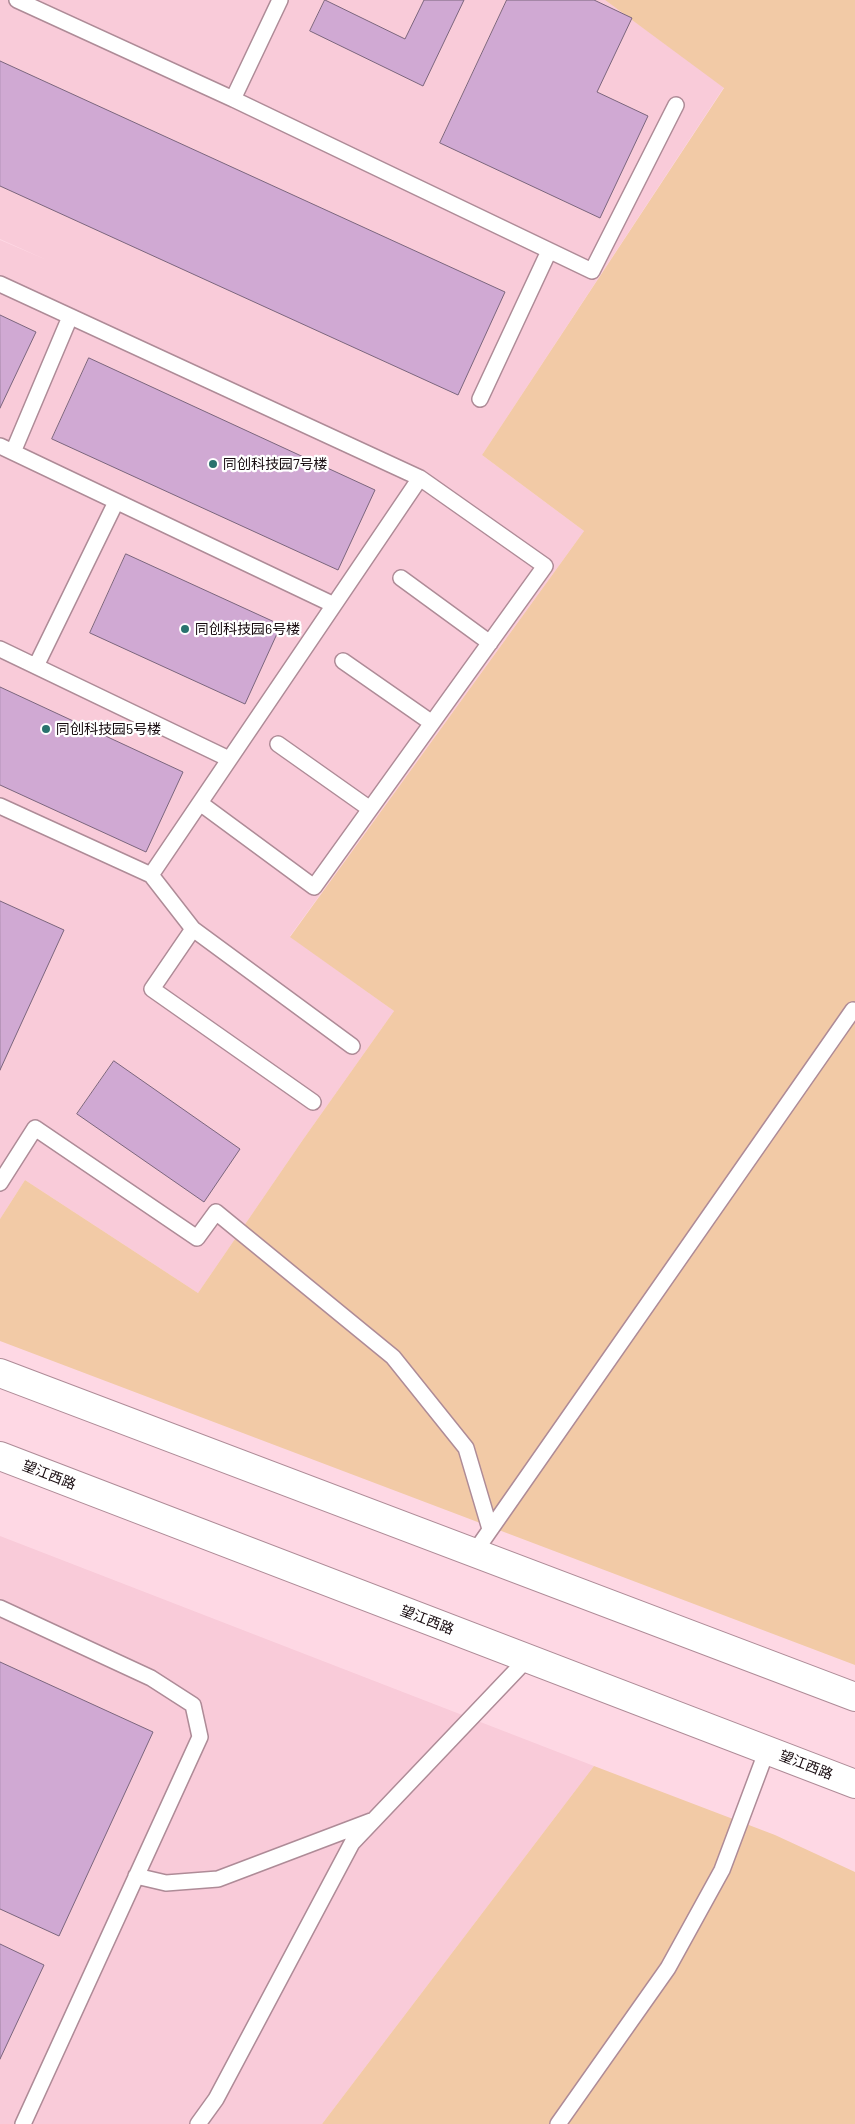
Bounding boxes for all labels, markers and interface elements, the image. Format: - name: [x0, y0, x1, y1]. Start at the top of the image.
- place label: 同创科技园7号楼: [223, 456, 328, 472]
- marker: 同创科技园7号楼: [207, 458, 219, 470]
- place label: 同创科技园6号楼: [195, 621, 300, 637]
- marker: 同创科技园6号楼: [179, 623, 191, 635]
- place label: 同创科技园5号楼: [56, 721, 161, 737]
- marker: 同创科技园5号楼: [40, 723, 52, 735]
- street label: 望江西路: [20, 1457, 78, 1493]
- street label: 望江西路: [398, 1602, 456, 1638]
- street label: 望江西路: [777, 1747, 835, 1783]

